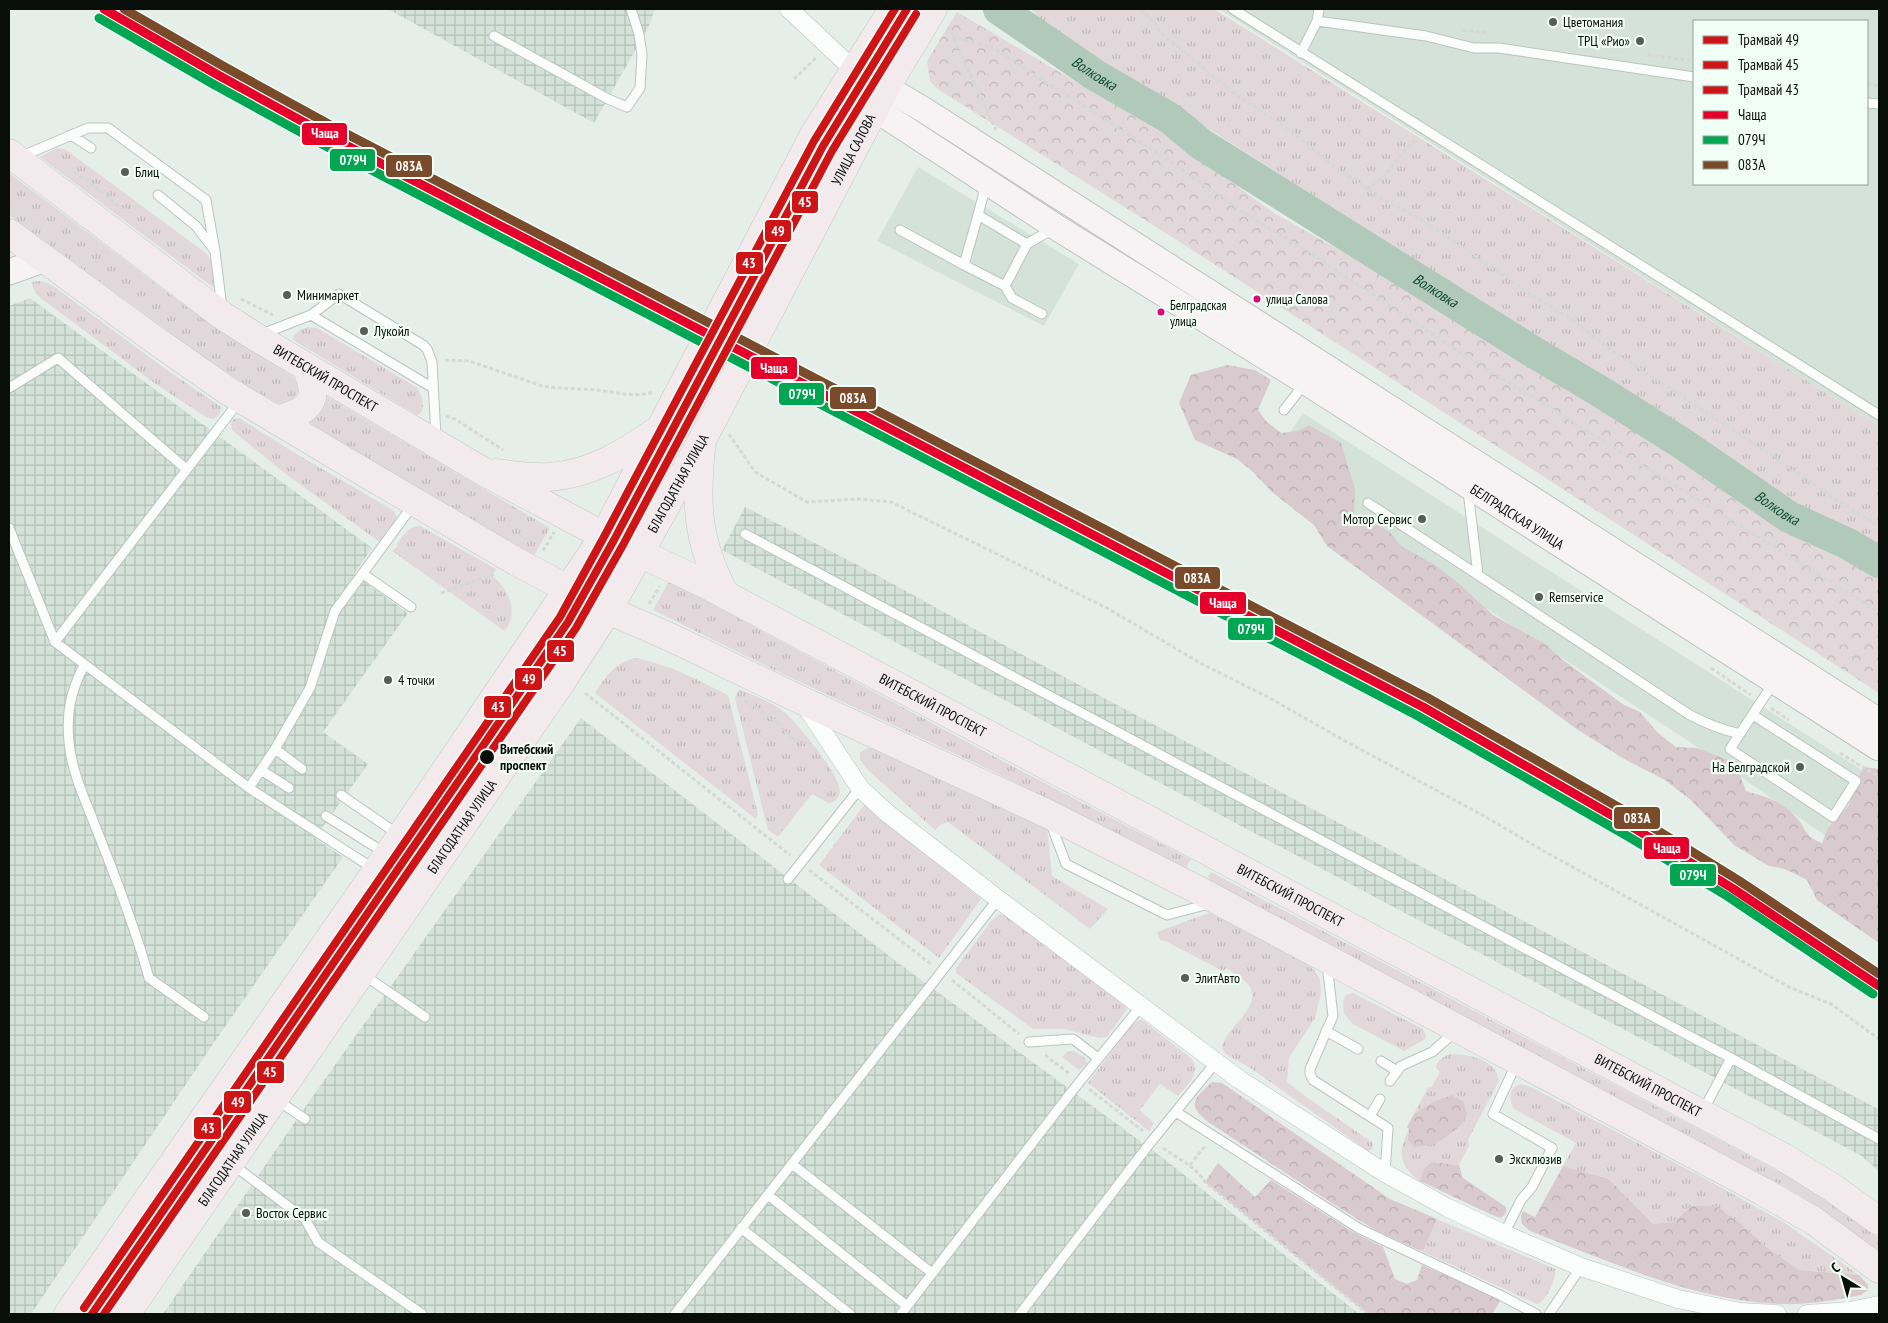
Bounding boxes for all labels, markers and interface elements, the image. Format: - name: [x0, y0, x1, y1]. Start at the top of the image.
- place label: Цветомания: [1563, 13, 1623, 31]
- marker: Цветомания: [1547, 16, 1559, 28]
- legend: [1693, 20, 1868, 185]
- text: Трамвай 49: [1738, 30, 1799, 49]
- place label: ТРЦ «Рио»: [1578, 32, 1630, 50]
- marker: ТРЦ «Рио»: [1634, 35, 1646, 47]
- water label: Волковка: [1068, 52, 1121, 95]
- text: Трамвай 45: [1738, 55, 1799, 74]
- text: Трамвай 43: [1738, 80, 1799, 99]
- text: Чаща: [1738, 105, 1766, 124]
- street label: УЛИЦА САЛОВА: [827, 110, 880, 188]
- line badge: Чаща: [301, 122, 348, 146]
- text: Чаща: [311, 124, 339, 142]
- text: 079Ч: [1738, 130, 1766, 149]
- line badge: 079Ч: [329, 148, 376, 172]
- text: 079Ч: [339, 151, 367, 169]
- line badge: 083А: [385, 154, 433, 178]
- text: 083А: [1738, 155, 1766, 174]
- text: 083А: [395, 157, 424, 175]
- place label: Блиц: [135, 163, 159, 181]
- marker: Блиц: [119, 166, 131, 178]
- line badge: 45: [791, 190, 819, 214]
- text: 45: [798, 193, 812, 211]
- line badge: 49: [764, 219, 792, 243]
- text: 49: [771, 222, 785, 240]
- line badge: 43: [735, 251, 764, 275]
- text: 43: [742, 254, 756, 272]
- water label: Волковка: [1410, 269, 1463, 312]
- place label: Минимаркет: [297, 286, 359, 304]
- marker: Минимаркет: [281, 289, 293, 301]
- place label: улица Салова: [1266, 291, 1328, 308]
- marker: улица Салова: [1252, 294, 1262, 304]
- place label: Белградская улица: [1170, 297, 1227, 330]
- marker: Белградская улица: [1156, 307, 1166, 317]
- place label: Лукойл: [373, 322, 410, 340]
- marker: Лукойл: [358, 325, 370, 337]
- street label: ВИТЕБСКИЙ ПРОСПЕКТ: [270, 340, 382, 416]
- line badge: Чаща: [750, 356, 798, 380]
- text: Чаща: [760, 359, 788, 377]
- line badge: 079Ч: [778, 382, 825, 406]
- text: 079Ч: [788, 385, 816, 403]
- line badge: 083А: [829, 386, 877, 410]
- text: 083А: [839, 389, 868, 407]
- street label: БЛАГОДАТНАЯ УЛИЦА: [644, 431, 713, 536]
- street label: БЕЛГРАДСКАЯ УЛИЦА: [1467, 480, 1568, 554]
- water label: Волковка: [1751, 486, 1803, 530]
- place label: Мотор Сервис: [1343, 510, 1412, 528]
- marker: Мотор Сервис: [1416, 513, 1428, 525]
- line badge: 083А: [1174, 566, 1221, 590]
- text: 083А: [1183, 569, 1212, 587]
- place label: Remservice: [1549, 588, 1604, 606]
- line badge: Чаща: [1199, 591, 1247, 615]
- marker: Remservice: [1533, 591, 1545, 603]
- text: Чаща: [1209, 594, 1237, 612]
- line badge: 079Ч: [1227, 617, 1274, 641]
- text: 079Ч: [1237, 620, 1265, 638]
- line badge: 45: [546, 639, 575, 663]
- text: 45: [553, 642, 567, 660]
- line badge: 49: [514, 667, 543, 691]
- street label: ВИТЕБСКИЙ ПРОСПЕКТ: [876, 669, 990, 741]
- text: 49: [522, 670, 536, 688]
- place label: 4 точки: [398, 671, 435, 689]
- marker: 4 точки: [382, 674, 394, 686]
- line badge: 43: [483, 695, 512, 719]
- text: 43: [491, 698, 505, 716]
- place label: Витебский проспект: [500, 740, 553, 774]
- marker: Витебский проспект: [478, 748, 496, 766]
- place label: На Белградской: [1712, 758, 1790, 776]
- marker: На Белградской: [1794, 761, 1806, 773]
- street label: БЛАГОДАТНАЯ УЛИЦА: [423, 776, 501, 877]
- line badge: 083А: [1613, 806, 1661, 830]
- text: 083А: [1623, 809, 1652, 827]
- line badge: Чаща: [1643, 836, 1690, 860]
- text: Чаща: [1653, 839, 1681, 857]
- street label: ВИТЕБСКИЙ ПРОСПЕКТ: [1234, 860, 1348, 931]
- line badge: 079Ч: [1669, 863, 1717, 887]
- text: 079Ч: [1679, 866, 1707, 884]
- place label: ЭлитАвто: [1195, 969, 1240, 987]
- marker: ЭлитАвто: [1179, 972, 1191, 984]
- street label: ВИТЕБСКИЙ ПРОСПЕКТ: [1592, 1050, 1705, 1121]
- line badge: 45: [256, 1060, 285, 1084]
- text: 45: [263, 1063, 277, 1081]
- line badge: 49: [223, 1090, 252, 1114]
- text: 49: [231, 1093, 245, 1111]
- street label: БЛАГОДАТНАЯ УЛИЦА: [194, 1108, 271, 1210]
- line badge: 43: [193, 1116, 222, 1140]
- text: 43: [201, 1119, 215, 1137]
- place label: Эксклюзив: [1509, 1150, 1562, 1168]
- marker: Эксклюзив: [1493, 1153, 1505, 1165]
- place label: Восток Сервис: [256, 1204, 327, 1222]
- marker: Восток Сервис: [240, 1207, 252, 1219]
- north arrow: [1818, 1253, 1868, 1303]
- text: С: [1827, 1258, 1844, 1277]

